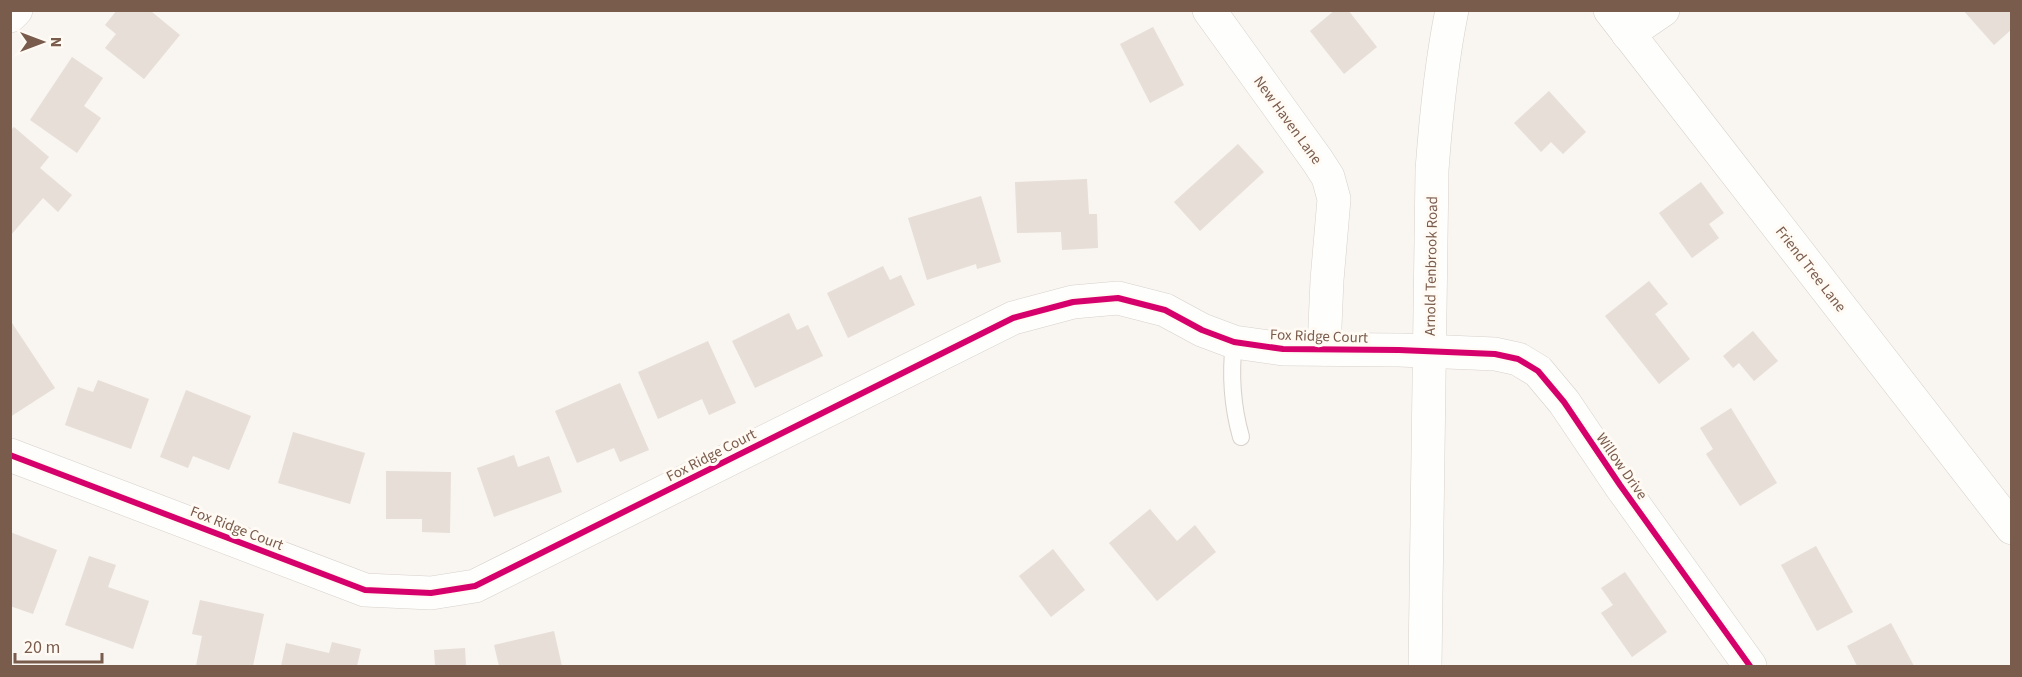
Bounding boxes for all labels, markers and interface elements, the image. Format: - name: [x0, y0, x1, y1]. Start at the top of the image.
- north arrow: [12, 12, 72, 72]
- text: N: [45, 37, 67, 47]
- street label: New Haven Lane: [1248, 72, 1327, 169]
- street label: Arnold Tenbrook Road: [1420, 196, 1443, 336]
- street label: Friend Tree Lane: [1770, 222, 1851, 317]
- street label: Fox Ridge Court: [1270, 324, 1368, 349]
- street label: Fox Ridge Court: [663, 424, 760, 487]
- street label: Willow Drive: [1591, 429, 1652, 504]
- street label: Fox Ridge Court: [187, 501, 286, 556]
- scale bar: [15, 626, 102, 664]
- text: 20 m: [24, 635, 60, 660]

